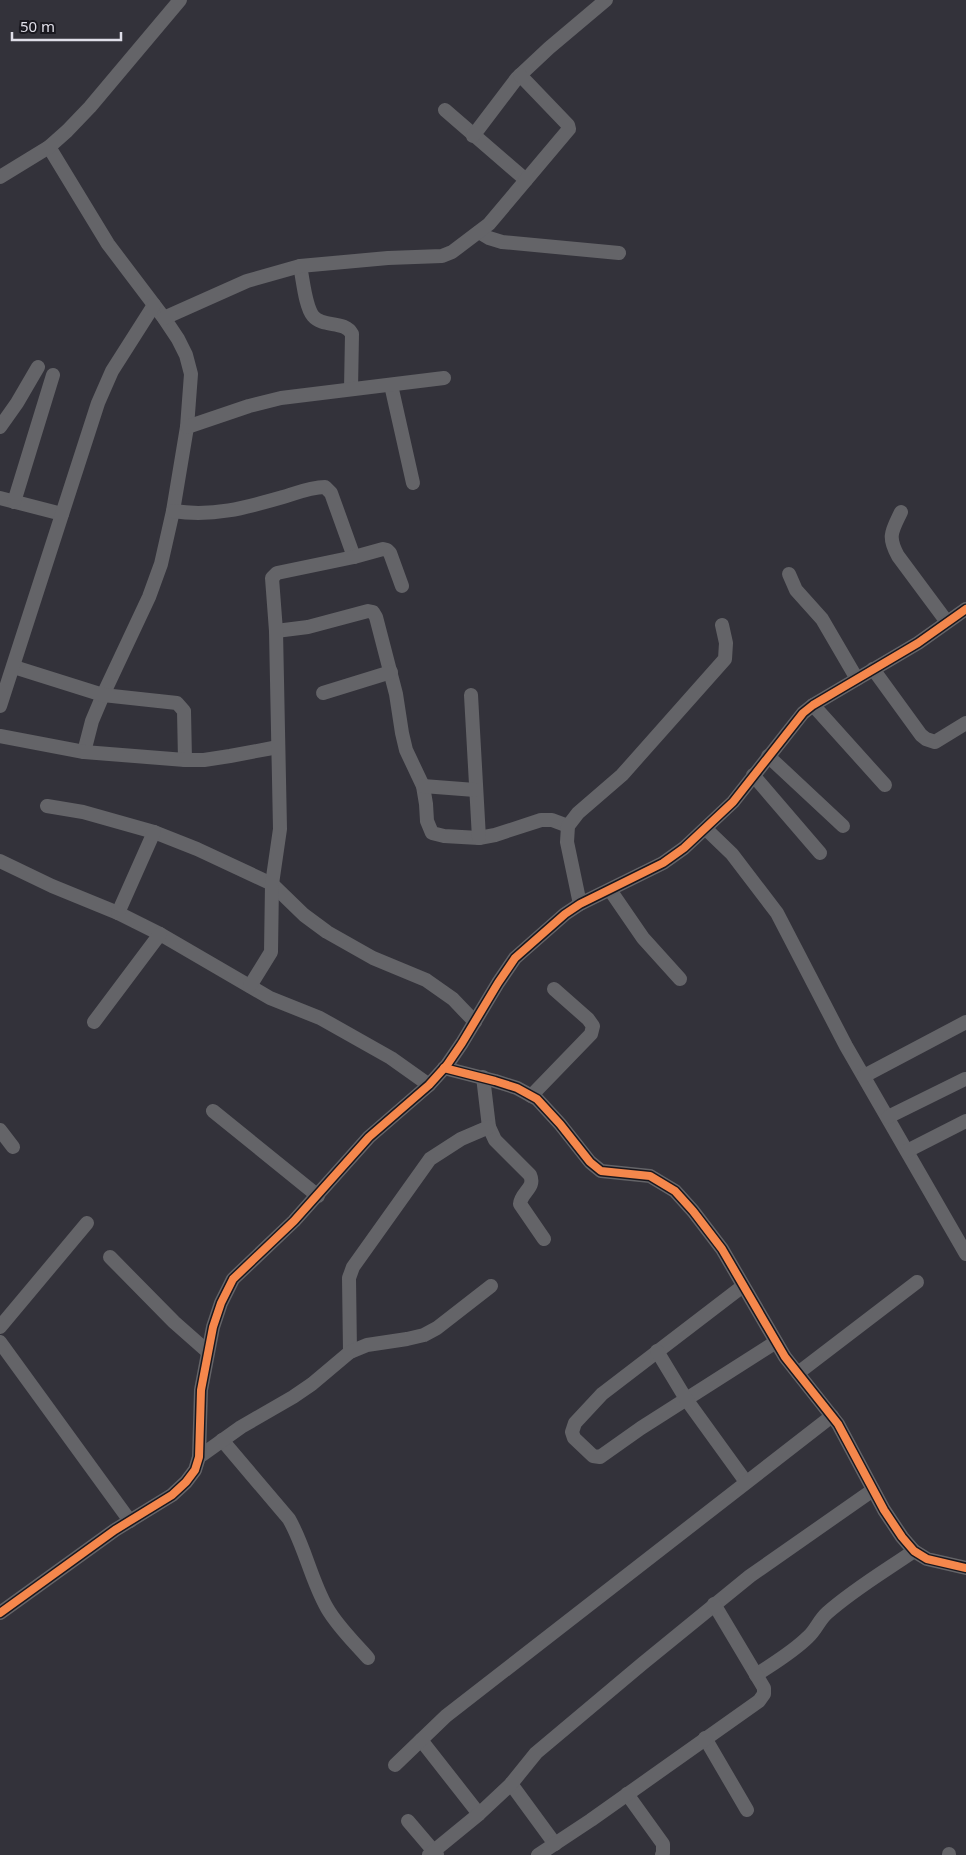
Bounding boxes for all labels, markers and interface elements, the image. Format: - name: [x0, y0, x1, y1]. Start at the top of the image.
- scale bar: [12, 10, 121, 42]
- text: 50 m: [20, 16, 55, 36]

